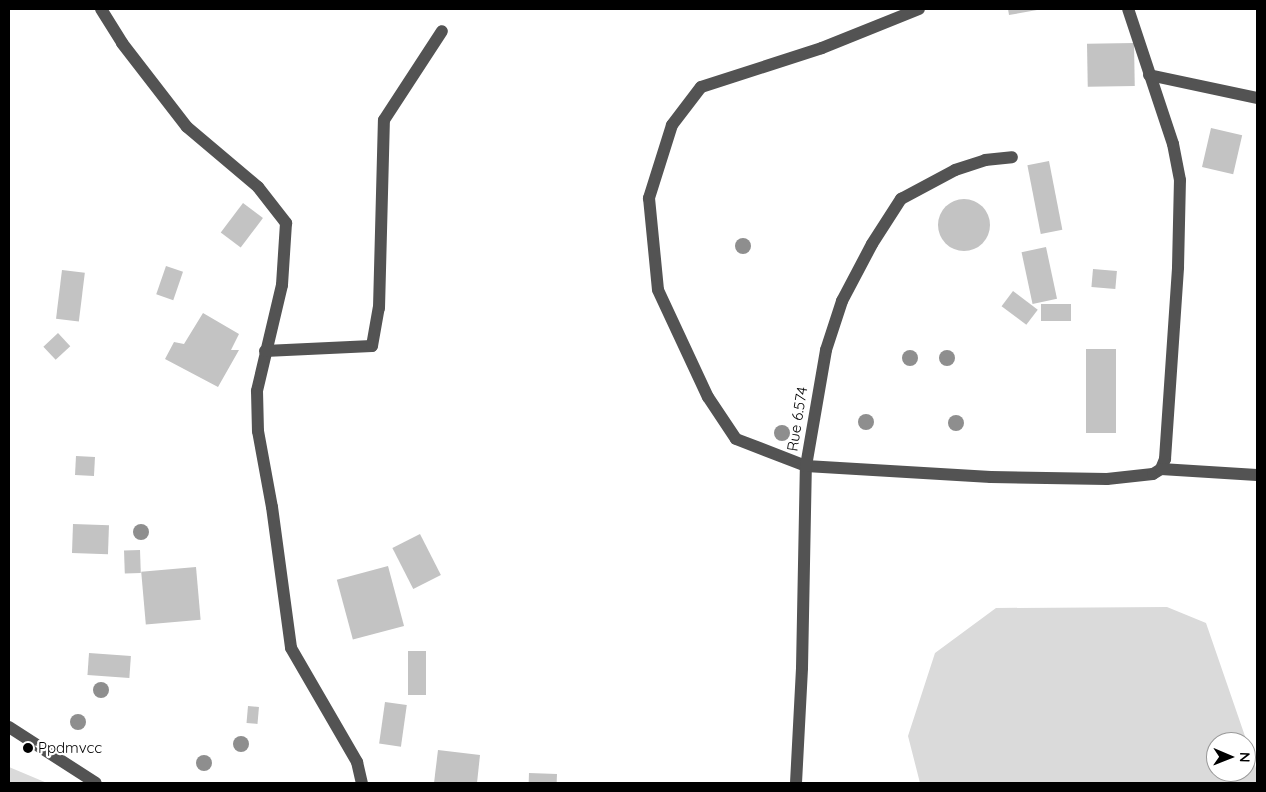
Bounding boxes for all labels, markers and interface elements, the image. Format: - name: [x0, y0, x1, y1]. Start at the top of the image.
- street label: Rue 6.574: [783, 386, 811, 452]
- north arrow: [1206, 732, 1256, 782]
- place label: Ppdmvcc: [38, 739, 102, 757]
- marker: Ppdmvcc: [22, 742, 34, 754]
- text: N: [1236, 752, 1254, 763]

